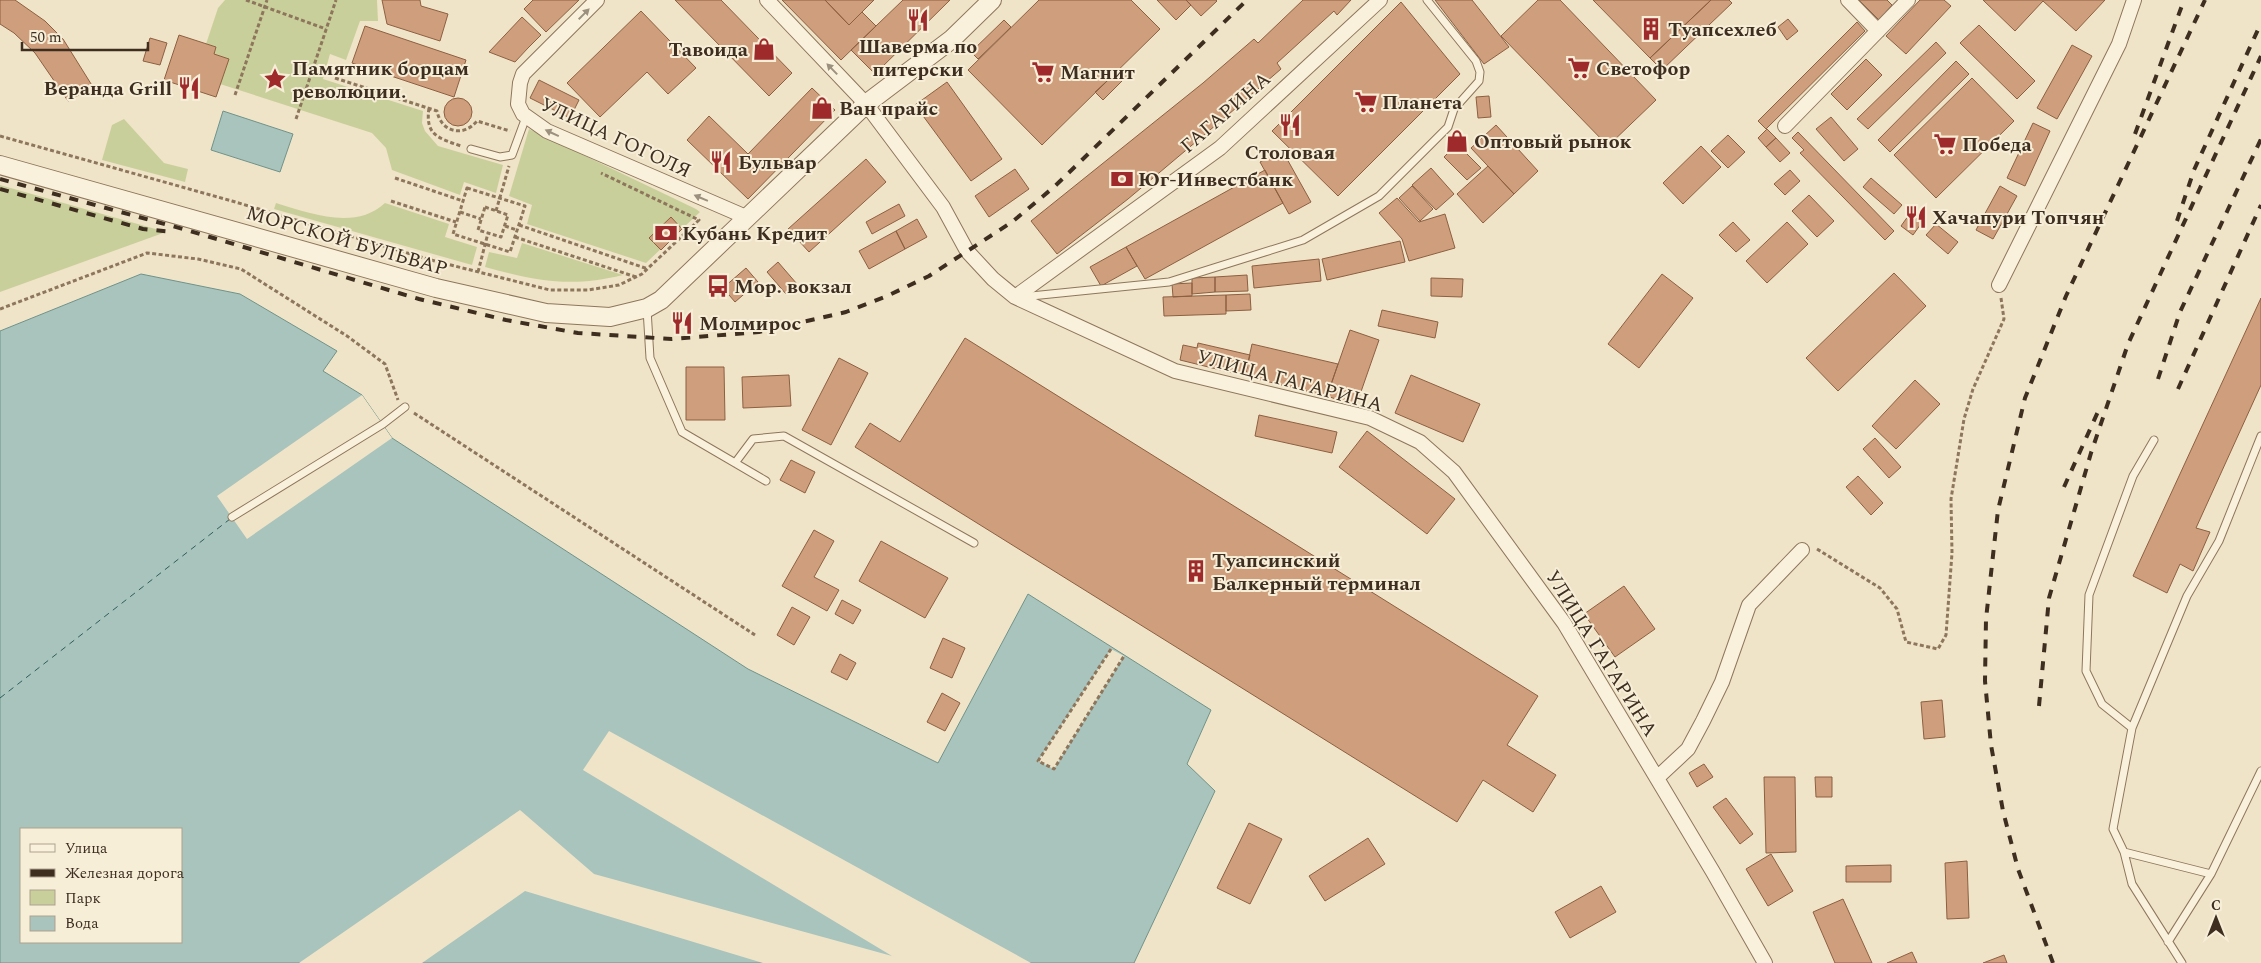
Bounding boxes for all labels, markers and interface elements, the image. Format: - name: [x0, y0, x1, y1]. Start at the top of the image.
- restaurant icon: Шаверма по питерски: [905, 7, 931, 33]
- one-way arrow: [577, 8, 589, 20]
- place label: Туапсехлеб: [1668, 15, 1777, 45]
- building icon: Туапсехлеб: [1638, 16, 1664, 42]
- scale bar: [22, 20, 149, 52]
- text: 50 m: [30, 26, 62, 49]
- place label: Шаверма по питерски: [859, 32, 977, 85]
- place label: Тавоида: [668, 35, 749, 65]
- shop icon: Тавоида: [751, 36, 777, 62]
- place label: Памятник борцам революции.: [292, 54, 469, 107]
- place label: Светофор: [1596, 54, 1690, 84]
- supermarket icon: Светофор: [1566, 55, 1592, 81]
- place label: Магнит: [1060, 58, 1135, 88]
- supermarket icon: Магнит: [1030, 59, 1056, 85]
- one-way arrow: [826, 63, 838, 75]
- street label: ГАГАРИНА: [1174, 65, 1278, 161]
- place icon: Памятник борцам революции.: [262, 66, 288, 92]
- place label: Веранда Grill: [44, 74, 172, 104]
- restaurant icon: Веранда Grill: [176, 75, 202, 101]
- place label: Планета: [1382, 88, 1463, 118]
- supermarket icon: Планета: [1353, 89, 1379, 115]
- street label: УЛИЦА ГОГОЛЯ: [535, 90, 696, 186]
- place label: Ван прайс: [839, 94, 938, 124]
- shop icon: Ван прайс: [809, 95, 835, 121]
- restaurant icon: Столовая: [1277, 112, 1303, 138]
- place label: Оптовый рынок: [1474, 127, 1632, 157]
- shop icon: Оптовый рынок: [1444, 128, 1470, 154]
- one-way arrow: [545, 129, 559, 137]
- place label: Победа: [1962, 130, 2032, 160]
- supermarket icon: Победа: [1932, 131, 1958, 157]
- place label: Столовая: [1245, 138, 1335, 168]
- place label: Бульвар: [738, 148, 817, 178]
- restaurant icon: Бульвар: [708, 149, 734, 175]
- place label: Юг-Инвестбанк: [1138, 165, 1293, 195]
- bank icon: Юг-Инвестбанк: [1109, 166, 1135, 192]
- one-way arrow: [694, 193, 708, 201]
- street label: МОРСКОЙ БУЛЬВАР: [242, 198, 451, 284]
- place label: Хачапури Топчян: [1932, 203, 2104, 233]
- restaurant icon: Хачапури Топчян: [1903, 204, 1929, 230]
- place label: Кубань Кредит: [682, 219, 827, 249]
- bank icon: Кубань Кредит: [653, 220, 679, 246]
- place label: Мор. вокзал: [734, 272, 852, 302]
- bus stop icon: Мор. вокзал: [705, 273, 731, 299]
- place label: Молмирос: [699, 309, 801, 339]
- restaurant icon: Молмирос: [669, 310, 695, 336]
- street label: УЛИЦА ГАГАРИНА: [1193, 342, 1386, 420]
- place label: Туапсинский Балкерный терминал: [1212, 546, 1421, 599]
- building icon: Туапсинский Балкерный терминал: [1183, 558, 1209, 584]
- street label: УЛИЦА ГАГАРИНА: [1538, 564, 1665, 743]
- legend: [20, 828, 182, 943]
- text: Улица: [65, 837, 108, 860]
- text: Железная дорога: [65, 862, 185, 885]
- text: Парк: [65, 887, 101, 910]
- north arrow: [2191, 893, 2241, 943]
- text: С: [2211, 895, 2221, 916]
- text: Вода: [65, 912, 99, 935]

